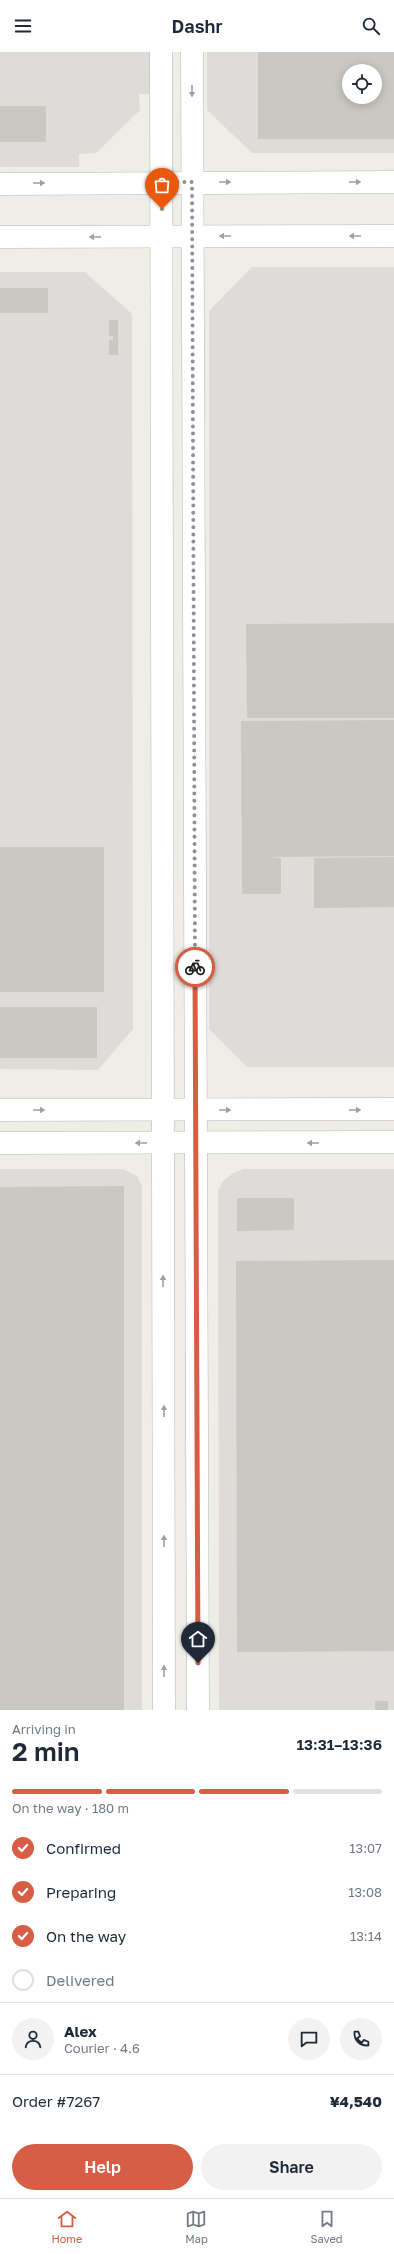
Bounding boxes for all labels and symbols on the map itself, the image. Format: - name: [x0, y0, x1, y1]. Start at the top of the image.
- one-way arrow: [189, 85, 195, 98]
- pin: [145, 168, 179, 209]
- one-way arrow: [219, 179, 232, 185]
- one-way arrow: [349, 179, 362, 185]
- one-way arrow: [33, 180, 46, 186]
- one-way arrow: [218, 233, 231, 239]
- one-way arrow: [348, 233, 361, 239]
- one-way arrow: [88, 234, 101, 240]
- courier: [175, 947, 215, 987]
- one-way arrow: [33, 1107, 46, 1113]
- one-way arrow: [219, 1107, 232, 1113]
- one-way arrow: [349, 1107, 362, 1113]
- one-way arrow: [134, 1140, 147, 1146]
- one-way arrow: [306, 1140, 319, 1146]
- one-way arrow: [160, 1274, 166, 1287]
- one-way arrow: [161, 1404, 167, 1417]
- one-way arrow: [161, 1534, 167, 1547]
- pin: [181, 1622, 215, 1663]
- one-way arrow: [161, 1664, 167, 1677]

